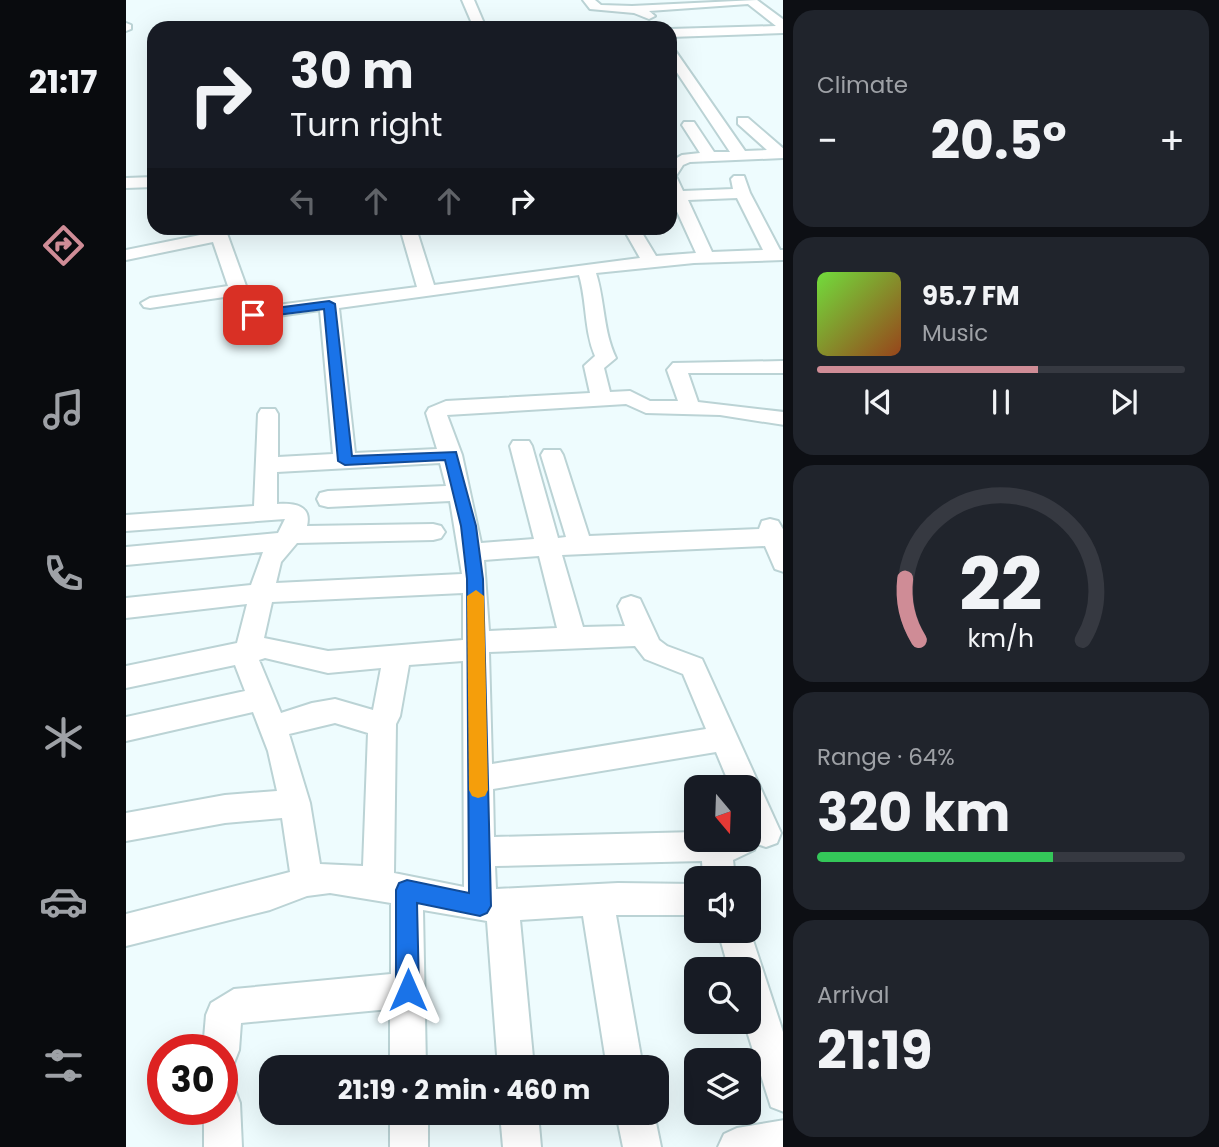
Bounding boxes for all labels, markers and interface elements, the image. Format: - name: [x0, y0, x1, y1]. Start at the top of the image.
- text: 30 m: [290, 37, 414, 105]
- icon: right: [175, 49, 266, 140]
- text: 21:17: [29, 59, 97, 104]
- text: Climate: [817, 69, 908, 101]
- text: Turn right: [290, 102, 442, 147]
- text: 20.5°: [930, 104, 1067, 177]
- text: −: [817, 114, 838, 167]
- text: +: [1159, 114, 1185, 167]
- icon: left: [284, 182, 322, 220]
- icon: ahead: [357, 182, 395, 220]
- icon: ahead: [430, 182, 468, 220]
- icon: right: [503, 182, 541, 220]
- icon: directions: [39, 221, 88, 270]
- text: 95.7 FM: [922, 278, 1020, 314]
- pin: [223, 285, 283, 345]
- icon: arrive: [234, 296, 272, 334]
- text: Music: [922, 317, 988, 349]
- icon: previous: [859, 383, 897, 421]
- icon: pause: [982, 383, 1020, 421]
- icon: next: [1105, 383, 1143, 421]
- icon: music: [39, 385, 88, 434]
- text: 22: [959, 534, 1043, 635]
- icon: phone: [39, 549, 88, 598]
- text: km/h: [968, 620, 1034, 655]
- icon: climate: [39, 713, 88, 762]
- text: Range · 64%: [817, 741, 955, 773]
- north arrow: [684, 775, 761, 852]
- map controls: [684, 775, 761, 1125]
- text: 320 km: [817, 776, 1010, 849]
- button: sound: [684, 866, 761, 943]
- icon: car: [39, 877, 88, 926]
- position arrow: [371, 953, 445, 1027]
- button: search: [684, 957, 761, 1034]
- text: Arrival: [817, 979, 889, 1011]
- text: 21:19: [817, 1014, 933, 1087]
- speed limit sign: 30: [147, 1034, 238, 1125]
- icon: filters: [39, 1041, 88, 1090]
- button: layers: [684, 1048, 761, 1125]
- text: 21:19 · 2 min · 460 m: [338, 1072, 590, 1108]

